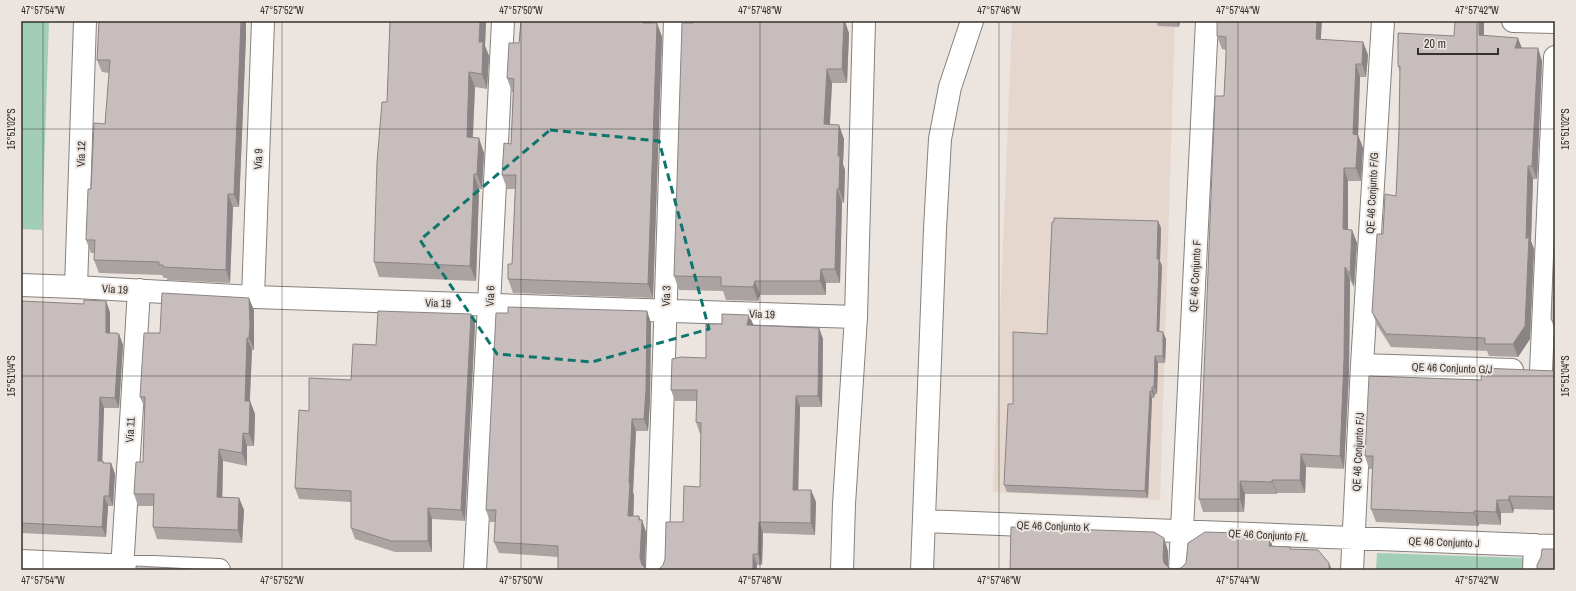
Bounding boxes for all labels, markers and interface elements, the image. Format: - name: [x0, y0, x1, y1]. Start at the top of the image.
- text: 47°57'54"W: [21, 4, 65, 17]
- text: 47°57'52"W: [260, 4, 304, 17]
- text: 47°57'50"W: [499, 4, 543, 17]
- text: 47°57'48"W: [738, 4, 782, 17]
- text: 47°57'46"W: [977, 4, 1021, 17]
- text: 47°57'44"W: [1216, 4, 1260, 17]
- text: 47°57'42"W: [1455, 4, 1499, 17]
- scale bar: [1418, 30, 1498, 56]
- text: 20 m: [1424, 36, 1446, 52]
- text: 15°51'02"S: [5, 108, 18, 150]
- text: 15°51'02"S: [1559, 108, 1572, 150]
- street label: Via 12: [74, 141, 88, 167]
- street label: Via 9: [251, 148, 265, 170]
- street label: QE 46 Conjunto F/G: [1363, 152, 1381, 234]
- street label: QE 46 Conjunto F: [1186, 239, 1204, 312]
- street label: Via 19: [102, 281, 128, 297]
- street label: Via 6: [482, 285, 498, 307]
- street label: Via 3: [659, 285, 673, 307]
- street label: Via 19: [425, 296, 451, 310]
- street label: Via 19: [749, 307, 775, 321]
- text: 15°51'04"S: [5, 355, 18, 397]
- text: 15°51'04"S: [1559, 355, 1572, 397]
- street label: QE 46 Conjunto G/J: [1411, 360, 1493, 376]
- street label: QE 46 Conjunto F/J: [1349, 412, 1367, 492]
- street label: Via 11: [122, 417, 138, 443]
- street label: QE 46 Conjunto K: [1016, 518, 1090, 534]
- street label: QE 46 Conjunto F/L: [1228, 526, 1308, 544]
- street label: QE 46 Conjunto J: [1408, 534, 1480, 550]
- text: 47°57'54"W: [21, 574, 65, 587]
- text: 47°57'52"W: [260, 574, 304, 587]
- text: 47°57'50"W: [499, 574, 543, 587]
- text: 47°57'48"W: [738, 574, 782, 587]
- text: 47°57'46"W: [977, 574, 1021, 587]
- text: 47°57'44"W: [1216, 574, 1260, 587]
- text: 47°57'42"W: [1455, 574, 1499, 587]

